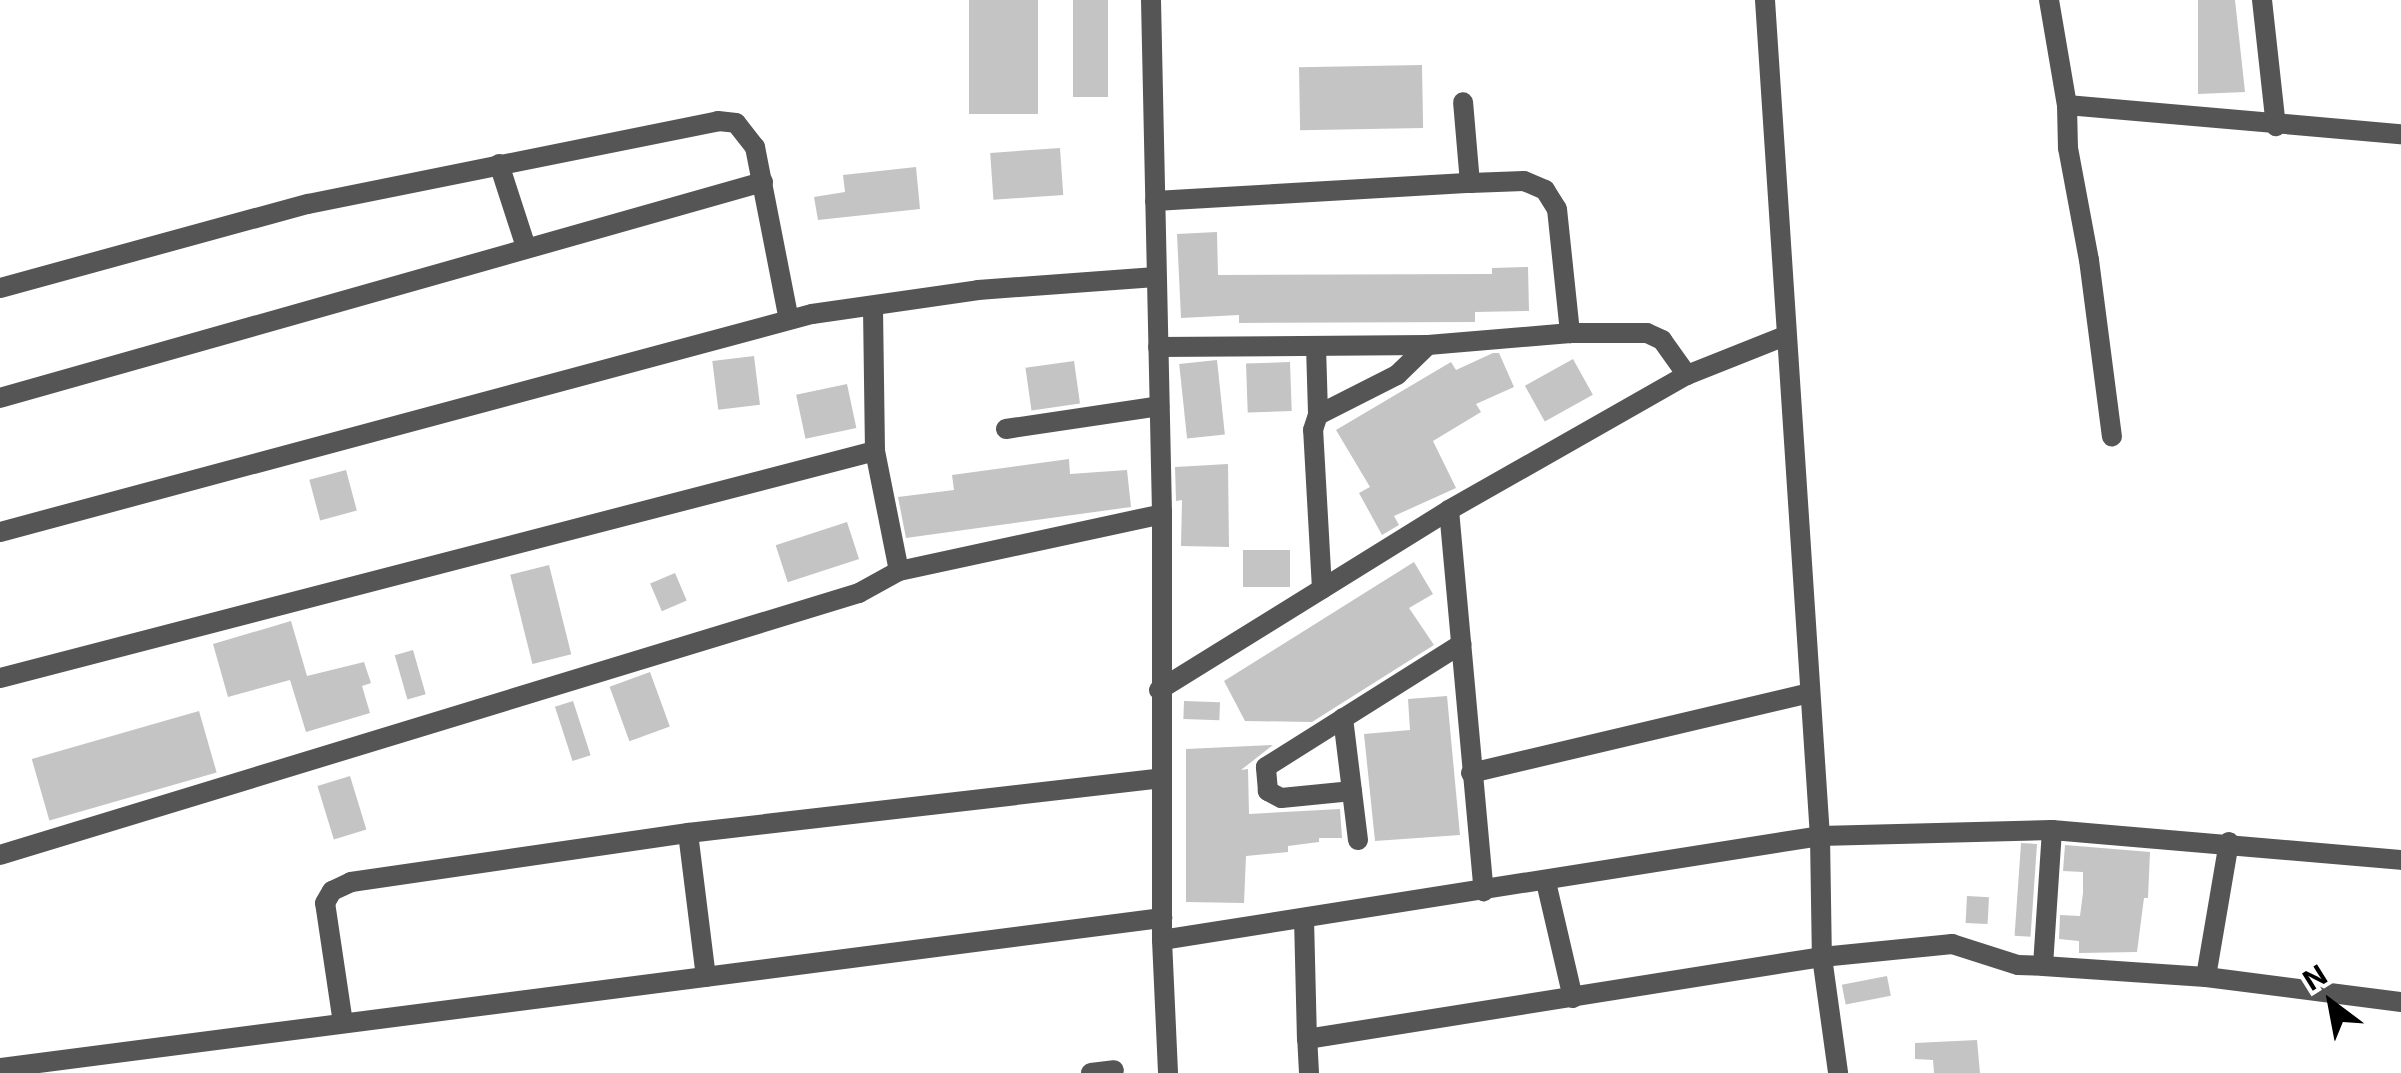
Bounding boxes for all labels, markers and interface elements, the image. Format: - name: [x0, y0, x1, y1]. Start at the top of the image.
- north arrow: [2281, 953, 2381, 1053]
- text: N: [2297, 957, 2333, 998]

